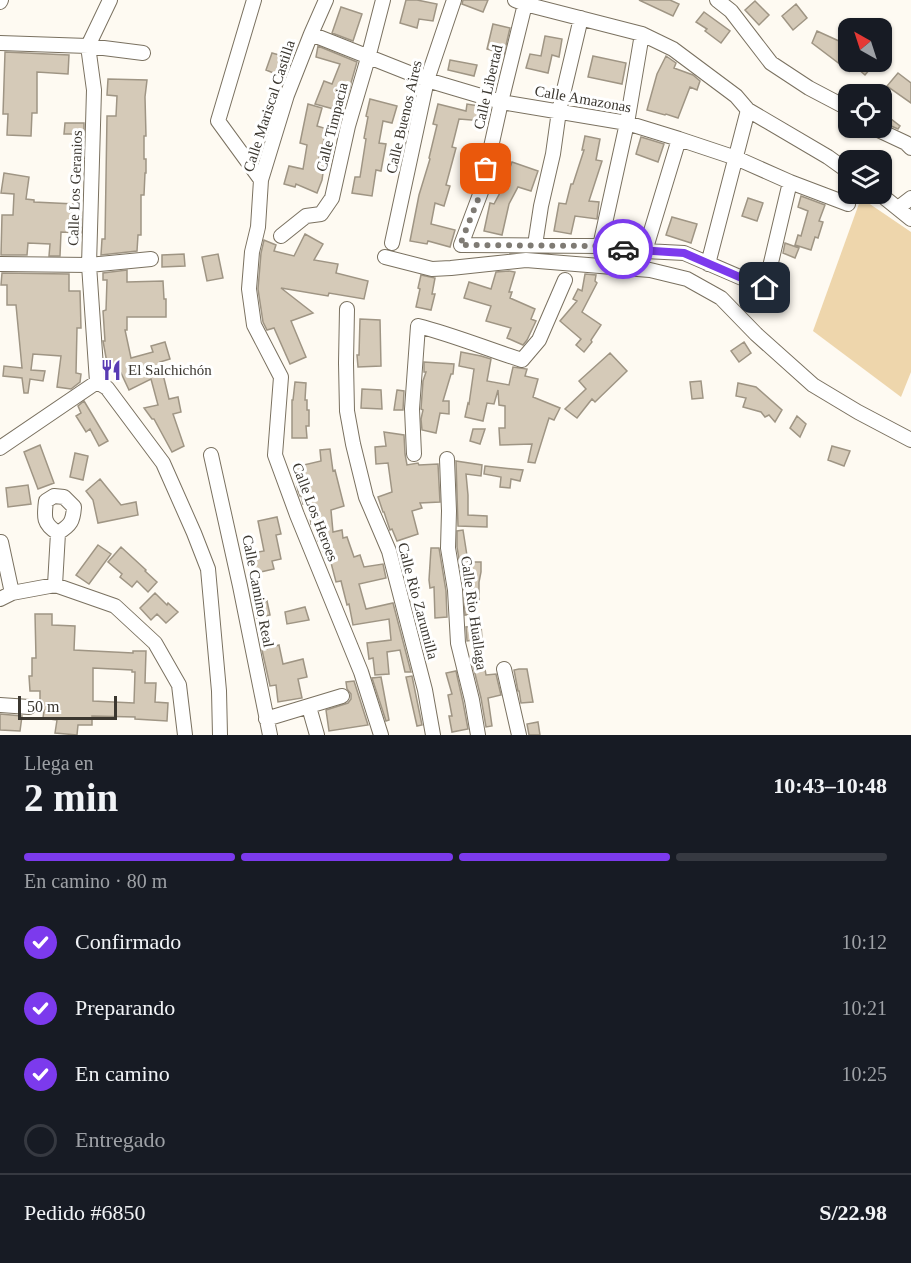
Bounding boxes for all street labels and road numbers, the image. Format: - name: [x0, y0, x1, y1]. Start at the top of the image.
- street label: Calle Mariscal Castilla: [240, 38, 298, 174]
- street label: Calle Libertad: [471, 43, 506, 131]
- street label: Calle Buenos Aires: [383, 59, 425, 175]
- street label: Calle Timpacia: [313, 80, 351, 173]
- street label: Calle Amazonas: [533, 83, 633, 115]
- street label: Calle Los Geranios: [65, 130, 85, 246]
- street label: Calle Los Heroes: [289, 461, 341, 564]
- street label: Calle Camino Real: [239, 533, 277, 649]
- street label: Calle Rio Zarumilla: [395, 541, 441, 661]
- street label: Calle Rio Huallaga: [458, 555, 490, 671]

